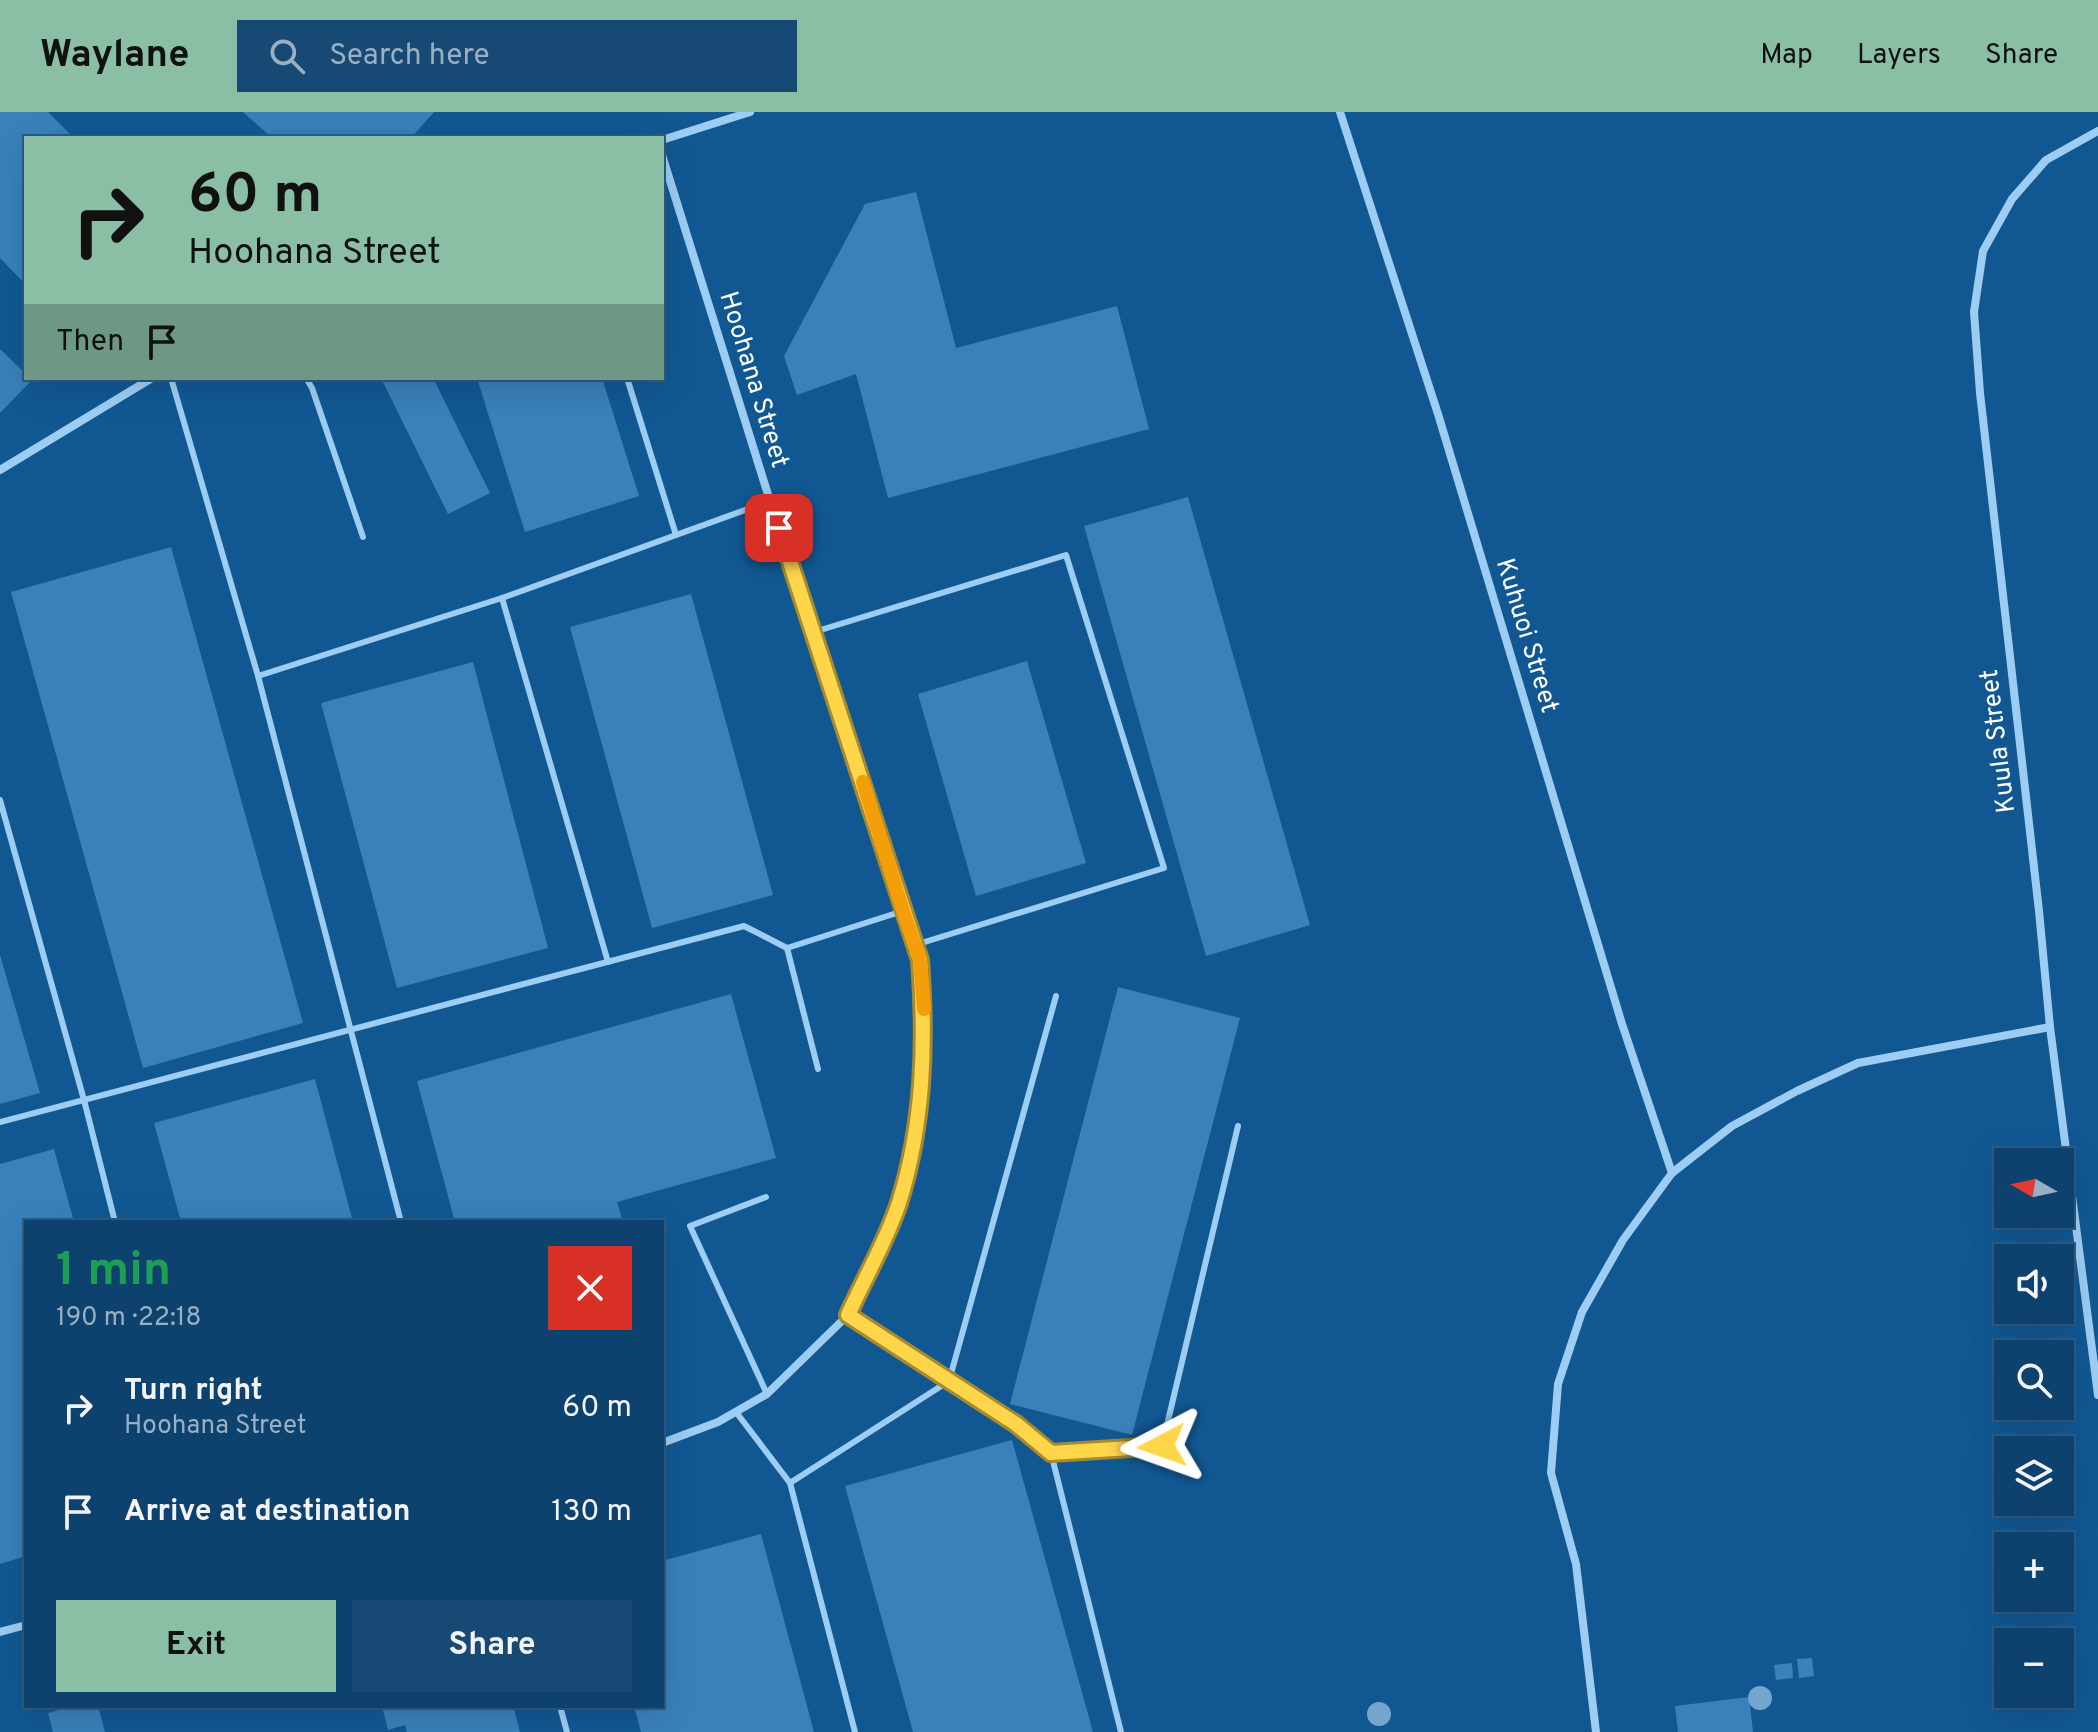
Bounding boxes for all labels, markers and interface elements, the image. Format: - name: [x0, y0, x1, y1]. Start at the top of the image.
- search box: [237, 20, 797, 92]
- text: Waylane: [40, 32, 189, 81]
- icon: search: [265, 34, 309, 78]
- text: Search here: [329, 38, 490, 75]
- text: Map: [1760, 38, 1813, 74]
- text: Layers: [1857, 38, 1941, 74]
- text: Share: [1985, 38, 2058, 74]
- text: 60 m: [188, 162, 322, 232]
- icon: right: [56, 168, 160, 272]
- text: Hoohana Street: [188, 231, 441, 277]
- street label: Hoohana Street: [711, 288, 795, 472]
- icon: arrive: [140, 320, 184, 364]
- text: Then: [56, 324, 124, 361]
- pin: [745, 494, 813, 562]
- icon: arrive: [757, 506, 801, 550]
- street label: Kuhuoi Street: [1487, 555, 1565, 717]
- street label: Kuula Street: [1974, 667, 2024, 815]
- north arrow: [1994, 1148, 2074, 1228]
- map controls: [1994, 1148, 2074, 1708]
- text: 1 min: [56, 1242, 171, 1302]
- button: sound: [1994, 1244, 2074, 1324]
- button: close: [548, 1246, 632, 1330]
- text: 190 m · 22:18: [56, 1302, 201, 1335]
- button: search: [1994, 1340, 2074, 1420]
- text: Turn right: [124, 1373, 262, 1410]
- icon: right: [56, 1386, 100, 1430]
- text: 60 m: [562, 1390, 632, 1427]
- position arrow: [1120, 1404, 1204, 1488]
- text: Hoohana Street: [124, 1410, 307, 1443]
- button: layers: [1994, 1436, 2074, 1516]
- icon: arrive: [56, 1490, 100, 1534]
- text: Arrive at destination: [124, 1494, 410, 1531]
- text: 130 m: [551, 1494, 632, 1531]
- button: +: [1994, 1532, 2074, 1612]
- button: Exit: [56, 1600, 336, 1692]
- button: Share: [352, 1600, 632, 1692]
- button: −: [1994, 1628, 2074, 1708]

